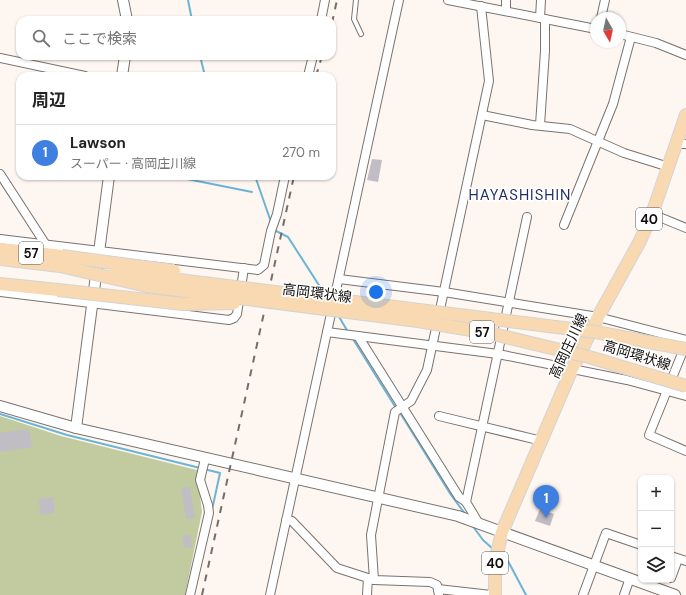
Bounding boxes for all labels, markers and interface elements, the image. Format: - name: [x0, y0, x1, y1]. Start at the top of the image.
- north arrow: [590, 12, 626, 48]
- search box: [16, 16, 336, 60]
- icon: search: [30, 27, 52, 49]
- text: ここで検索: [62, 29, 137, 49]
- text: 周辺: [32, 89, 66, 111]
- text: Lawson: [70, 133, 126, 153]
- text: 1: [43, 144, 47, 161]
- text: 270 m: [282, 144, 320, 161]
- text: スーパー · 高岡庄川線: [70, 155, 196, 172]
- district label: HAYASHISHIN: [469, 185, 571, 205]
- road number: 40: [636, 208, 662, 230]
- road number: 57: [19, 242, 43, 264]
- street label: 高岡環状線: [281, 280, 353, 306]
- your location: [366, 282, 386, 302]
- street label: 高岡庄川線: [545, 310, 591, 382]
- road number: 57: [470, 321, 494, 343]
- street label: 高岡環状線: [601, 336, 673, 374]
- map controls: [638, 475, 674, 583]
- button: +: [638, 475, 674, 511]
- pin: 1: [533, 485, 559, 518]
- button: −: [638, 511, 674, 547]
- button: layers: [638, 547, 674, 583]
- road number: 40: [482, 552, 508, 574]

